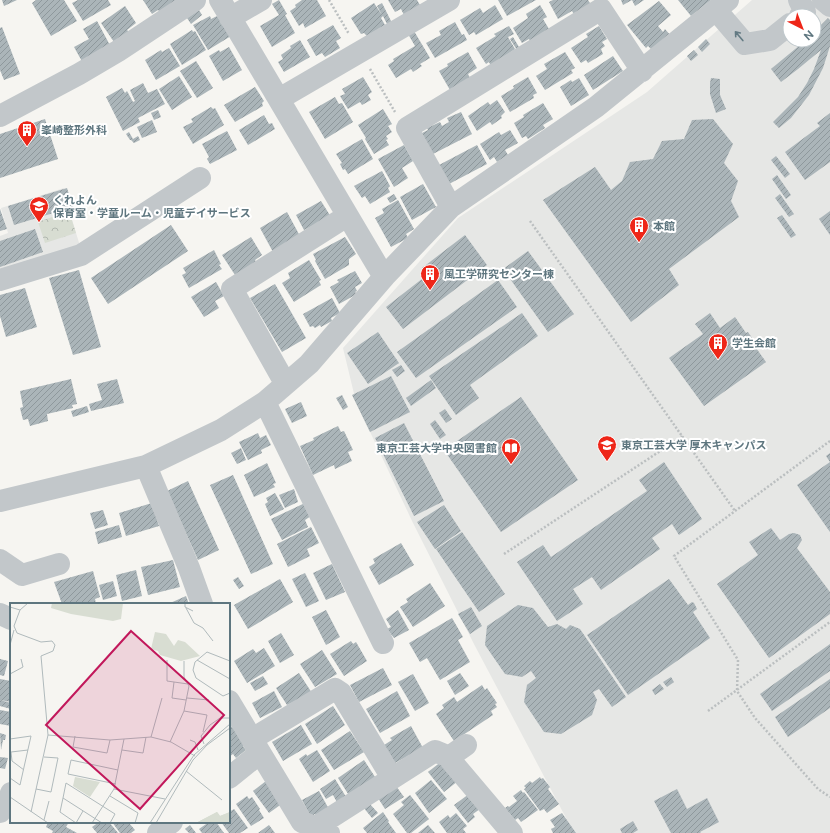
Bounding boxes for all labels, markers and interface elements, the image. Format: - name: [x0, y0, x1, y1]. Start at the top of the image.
- north arrow: [782, 8, 822, 48]
- text: N: [801, 28, 816, 43]
- one-way arrow: [734, 31, 743, 42]
- building icon: 峯崎整形外科: [16, 119, 38, 147]
- place label: 峯崎整形外科: [41, 124, 107, 136]
- place label: くれよん 保育室・学童ルーム・児童デイサービス: [53, 194, 251, 219]
- school or university icon: くれよん 保育室・学童ルーム・児童デイサービス: [28, 195, 50, 223]
- building icon: 本館: [628, 215, 650, 243]
- place label: 本館: [653, 220, 675, 232]
- building icon: 風工学研究センター棟: [419, 263, 441, 291]
- place label: 風工学研究センター棟: [444, 268, 554, 280]
- building icon: 学生会館: [707, 332, 729, 360]
- place label: 学生会館: [732, 337, 776, 349]
- school or university icon: 東京工芸大学 厚木キャンパス: [596, 434, 618, 462]
- library icon: 東京工芸大学中央図書館: [500, 437, 522, 465]
- place label: 東京工芸大学 厚木キャンパス: [621, 439, 766, 451]
- place label: 東京工芸大学中央図書館: [376, 442, 497, 454]
- inset map: [10, 603, 230, 823]

